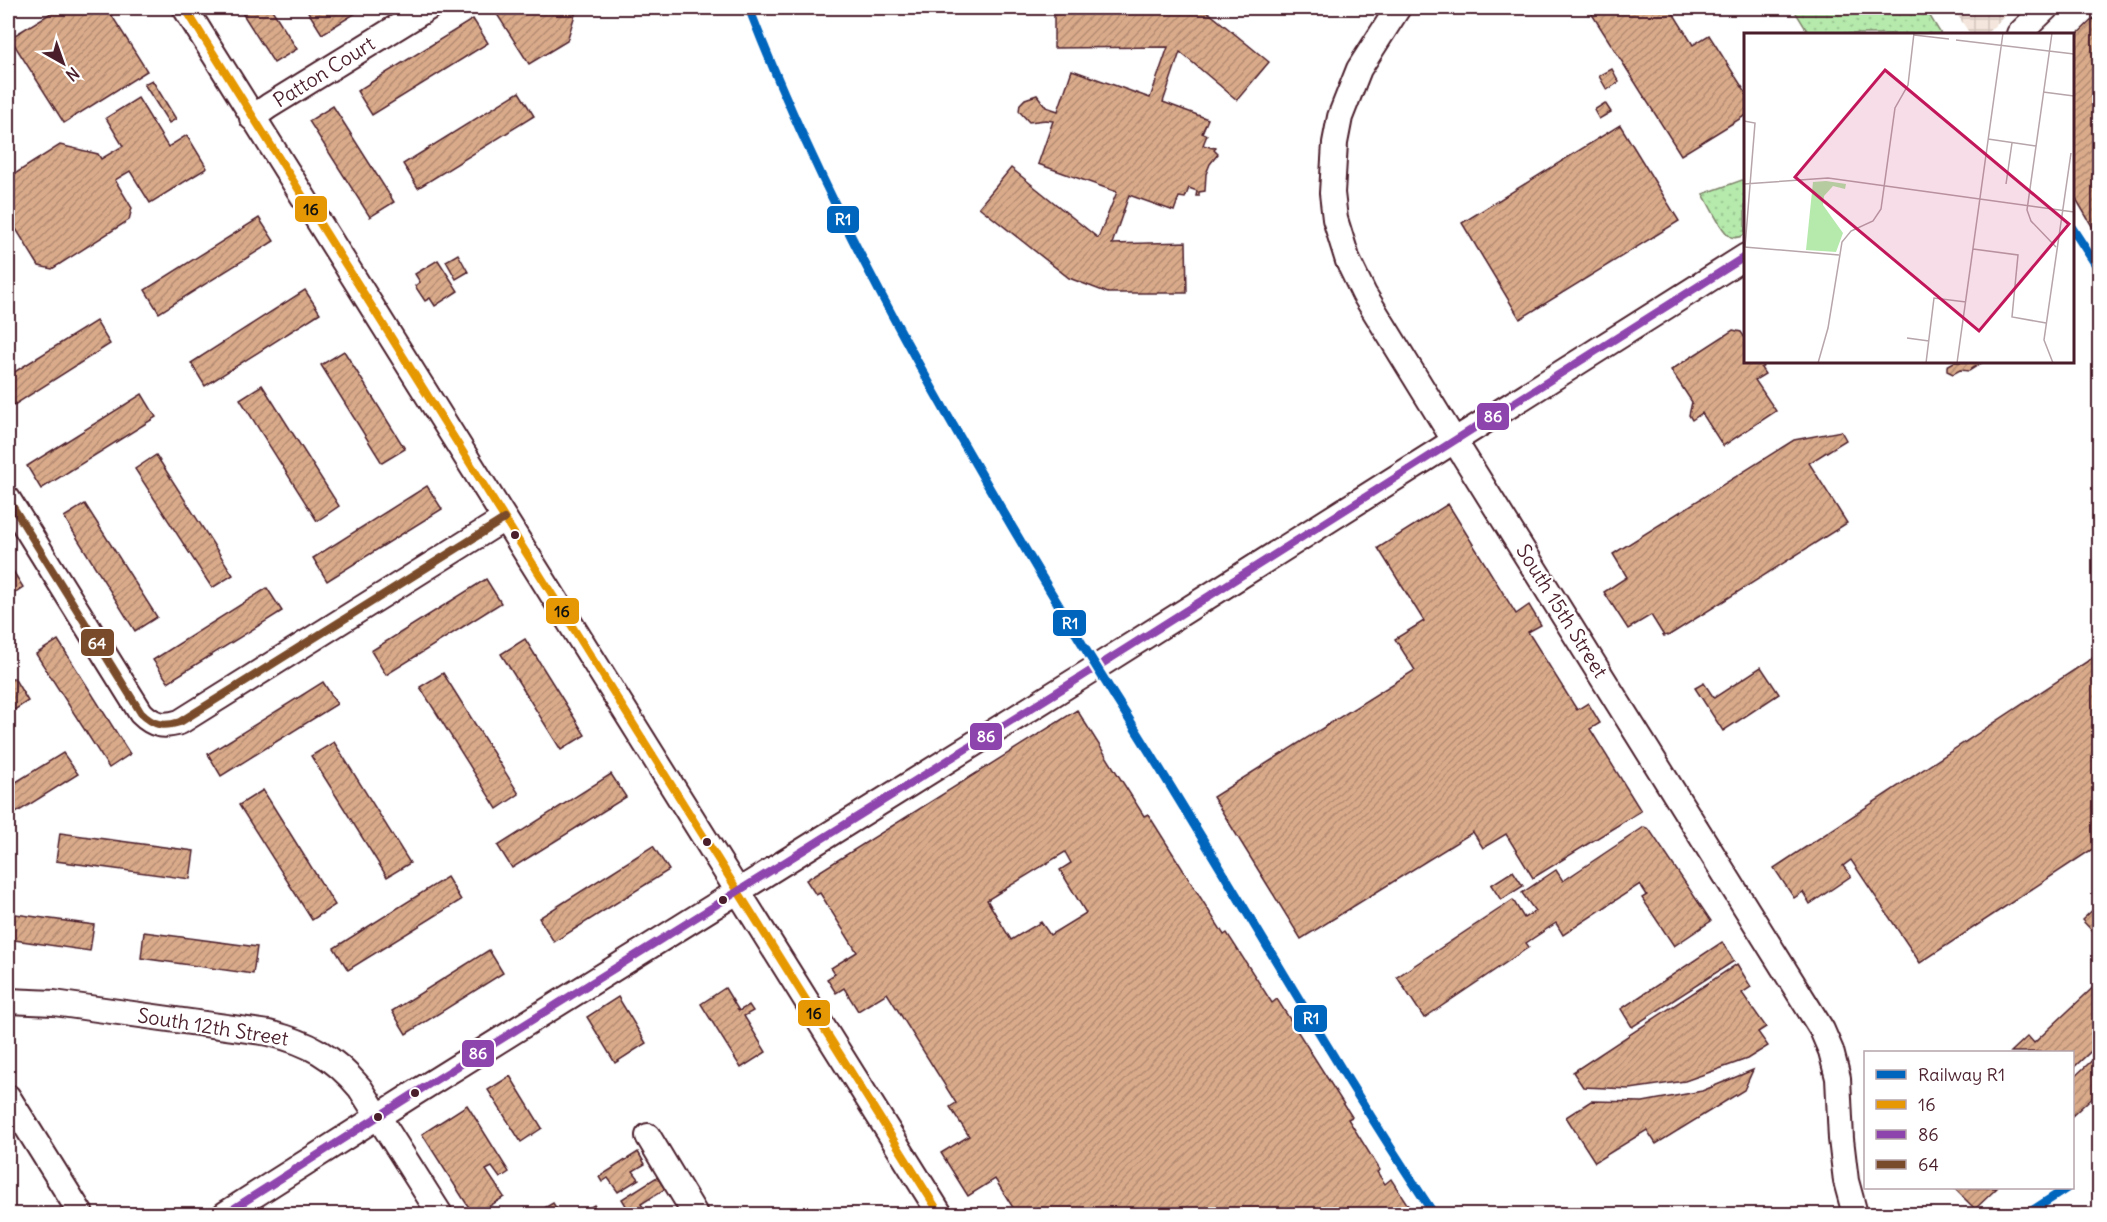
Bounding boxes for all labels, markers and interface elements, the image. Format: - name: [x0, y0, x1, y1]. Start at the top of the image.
- street label: Patton Court: [268, 30, 379, 113]
- north arrow: [33, 33, 93, 93]
- inset map: [1744, 33, 2074, 363]
- text: N: [62, 63, 83, 86]
- line badge: 16: [294, 195, 328, 223]
- text: 16: [303, 199, 319, 219]
- line badge: R1: [826, 205, 860, 234]
- text: R1: [835, 209, 851, 229]
- line badge: 86: [1476, 402, 1510, 431]
- text: 86: [1484, 406, 1502, 426]
- unlabelled marker: [509, 529, 521, 541]
- street label: South 15th Street: [1511, 539, 1614, 682]
- line badge: 16: [545, 597, 580, 625]
- text: 16: [554, 601, 570, 621]
- line badge: R1: [1052, 609, 1087, 637]
- text: R1: [1062, 613, 1078, 633]
- line badge: 64: [80, 628, 115, 657]
- text: 64: [88, 633, 106, 653]
- line badge: 86: [969, 722, 1003, 751]
- text: 86: [977, 726, 995, 746]
- unlabelled marker: [701, 836, 713, 848]
- unlabelled marker: [717, 894, 729, 906]
- line badge: 16: [797, 999, 831, 1027]
- street label: South 12th Street: [136, 1002, 291, 1051]
- text: 16: [806, 1003, 822, 1023]
- line badge: R1: [1293, 1004, 1328, 1033]
- text: R1: [1303, 1008, 1319, 1028]
- line badge: 86: [461, 1039, 495, 1068]
- text: 86: [469, 1043, 487, 1063]
- legend: [1864, 1051, 2074, 1189]
- text: Railway R1: [1918, 1063, 2005, 1086]
- unlabelled marker: [409, 1087, 421, 1099]
- text: 16: [1918, 1093, 1936, 1116]
- unlabelled marker: [372, 1111, 384, 1123]
- text: 86: [1918, 1123, 1939, 1146]
- text: 64: [1918, 1153, 1939, 1176]

